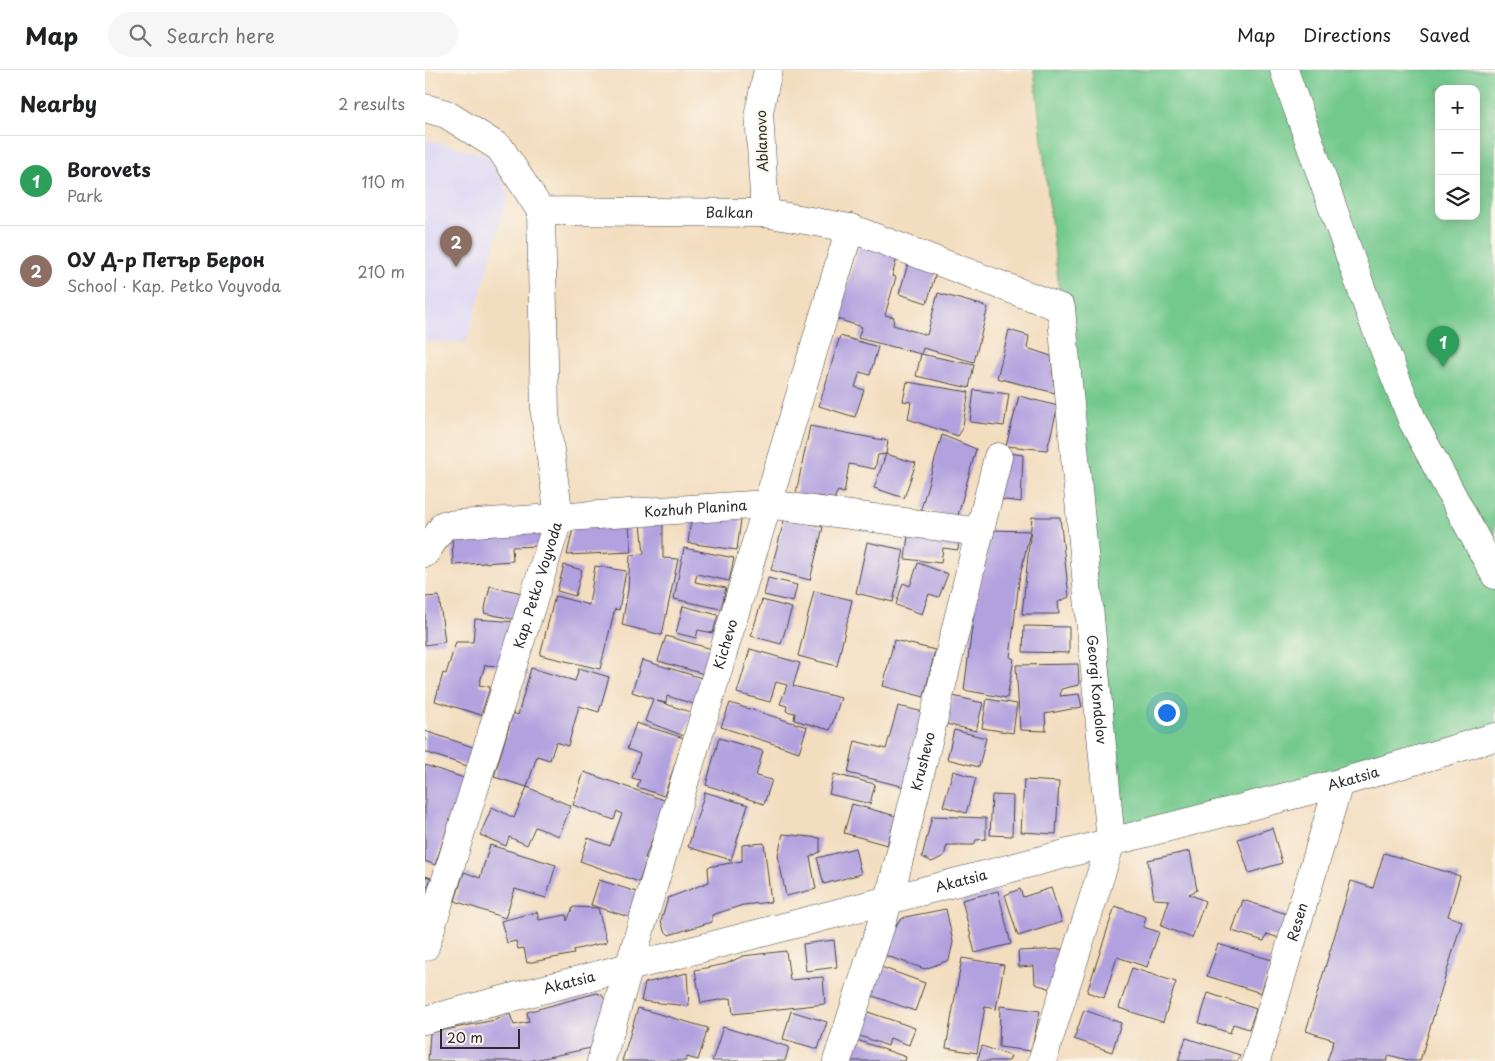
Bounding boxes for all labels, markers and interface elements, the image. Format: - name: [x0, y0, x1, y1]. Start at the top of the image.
- search box: [108, 12, 458, 57]
- text: Map: [25, 17, 78, 53]
- icon: search: [126, 21, 154, 49]
- text: Search here: [166, 21, 275, 49]
- text: Map: [1237, 21, 1275, 48]
- text: Directions: [1303, 21, 1391, 48]
- text: Saved: [1419, 21, 1470, 48]
- map controls: [1435, 85, 1480, 220]
- button: +: [1435, 85, 1480, 130]
- text: Nearby: [20, 87, 97, 119]
- text: 2 results: [338, 91, 405, 115]
- street label: Ablanovo: [750, 110, 773, 172]
- button: −: [1435, 130, 1480, 175]
- text: Borovets: [67, 155, 151, 183]
- text: 1: [32, 169, 40, 193]
- text: 110 m: [362, 169, 405, 193]
- button: layers: [1435, 175, 1480, 220]
- text: Park: [67, 183, 103, 207]
- street label: Balkan: [705, 201, 753, 223]
- pin: 2: [440, 226, 472, 267]
- text: ОУ Д-р Петър Берон: [67, 245, 265, 273]
- text: 2: [30, 259, 42, 283]
- text: 210 m: [357, 259, 405, 283]
- text: School · Kap. Petko Voyvoda: [67, 273, 281, 297]
- pin: 1: [1427, 326, 1459, 367]
- street label: Kozhuh Planina: [643, 494, 748, 522]
- street label: Kap. Petko Voyvoda: [508, 519, 567, 651]
- street label: Kichevo: [708, 616, 743, 672]
- street label: Georgi Kondolov: [1082, 634, 1113, 745]
- your location: [1154, 700, 1180, 726]
- street label: Krushevo: [905, 729, 940, 793]
- street label: Akatsia: [1325, 761, 1382, 796]
- street label: Akatsia: [933, 864, 990, 897]
- street label: Resen: [1281, 900, 1313, 944]
- street label: Akatsia: [541, 965, 598, 999]
- scale bar: [440, 1026, 520, 1049]
- text: 20 m: [447, 1027, 483, 1048]

